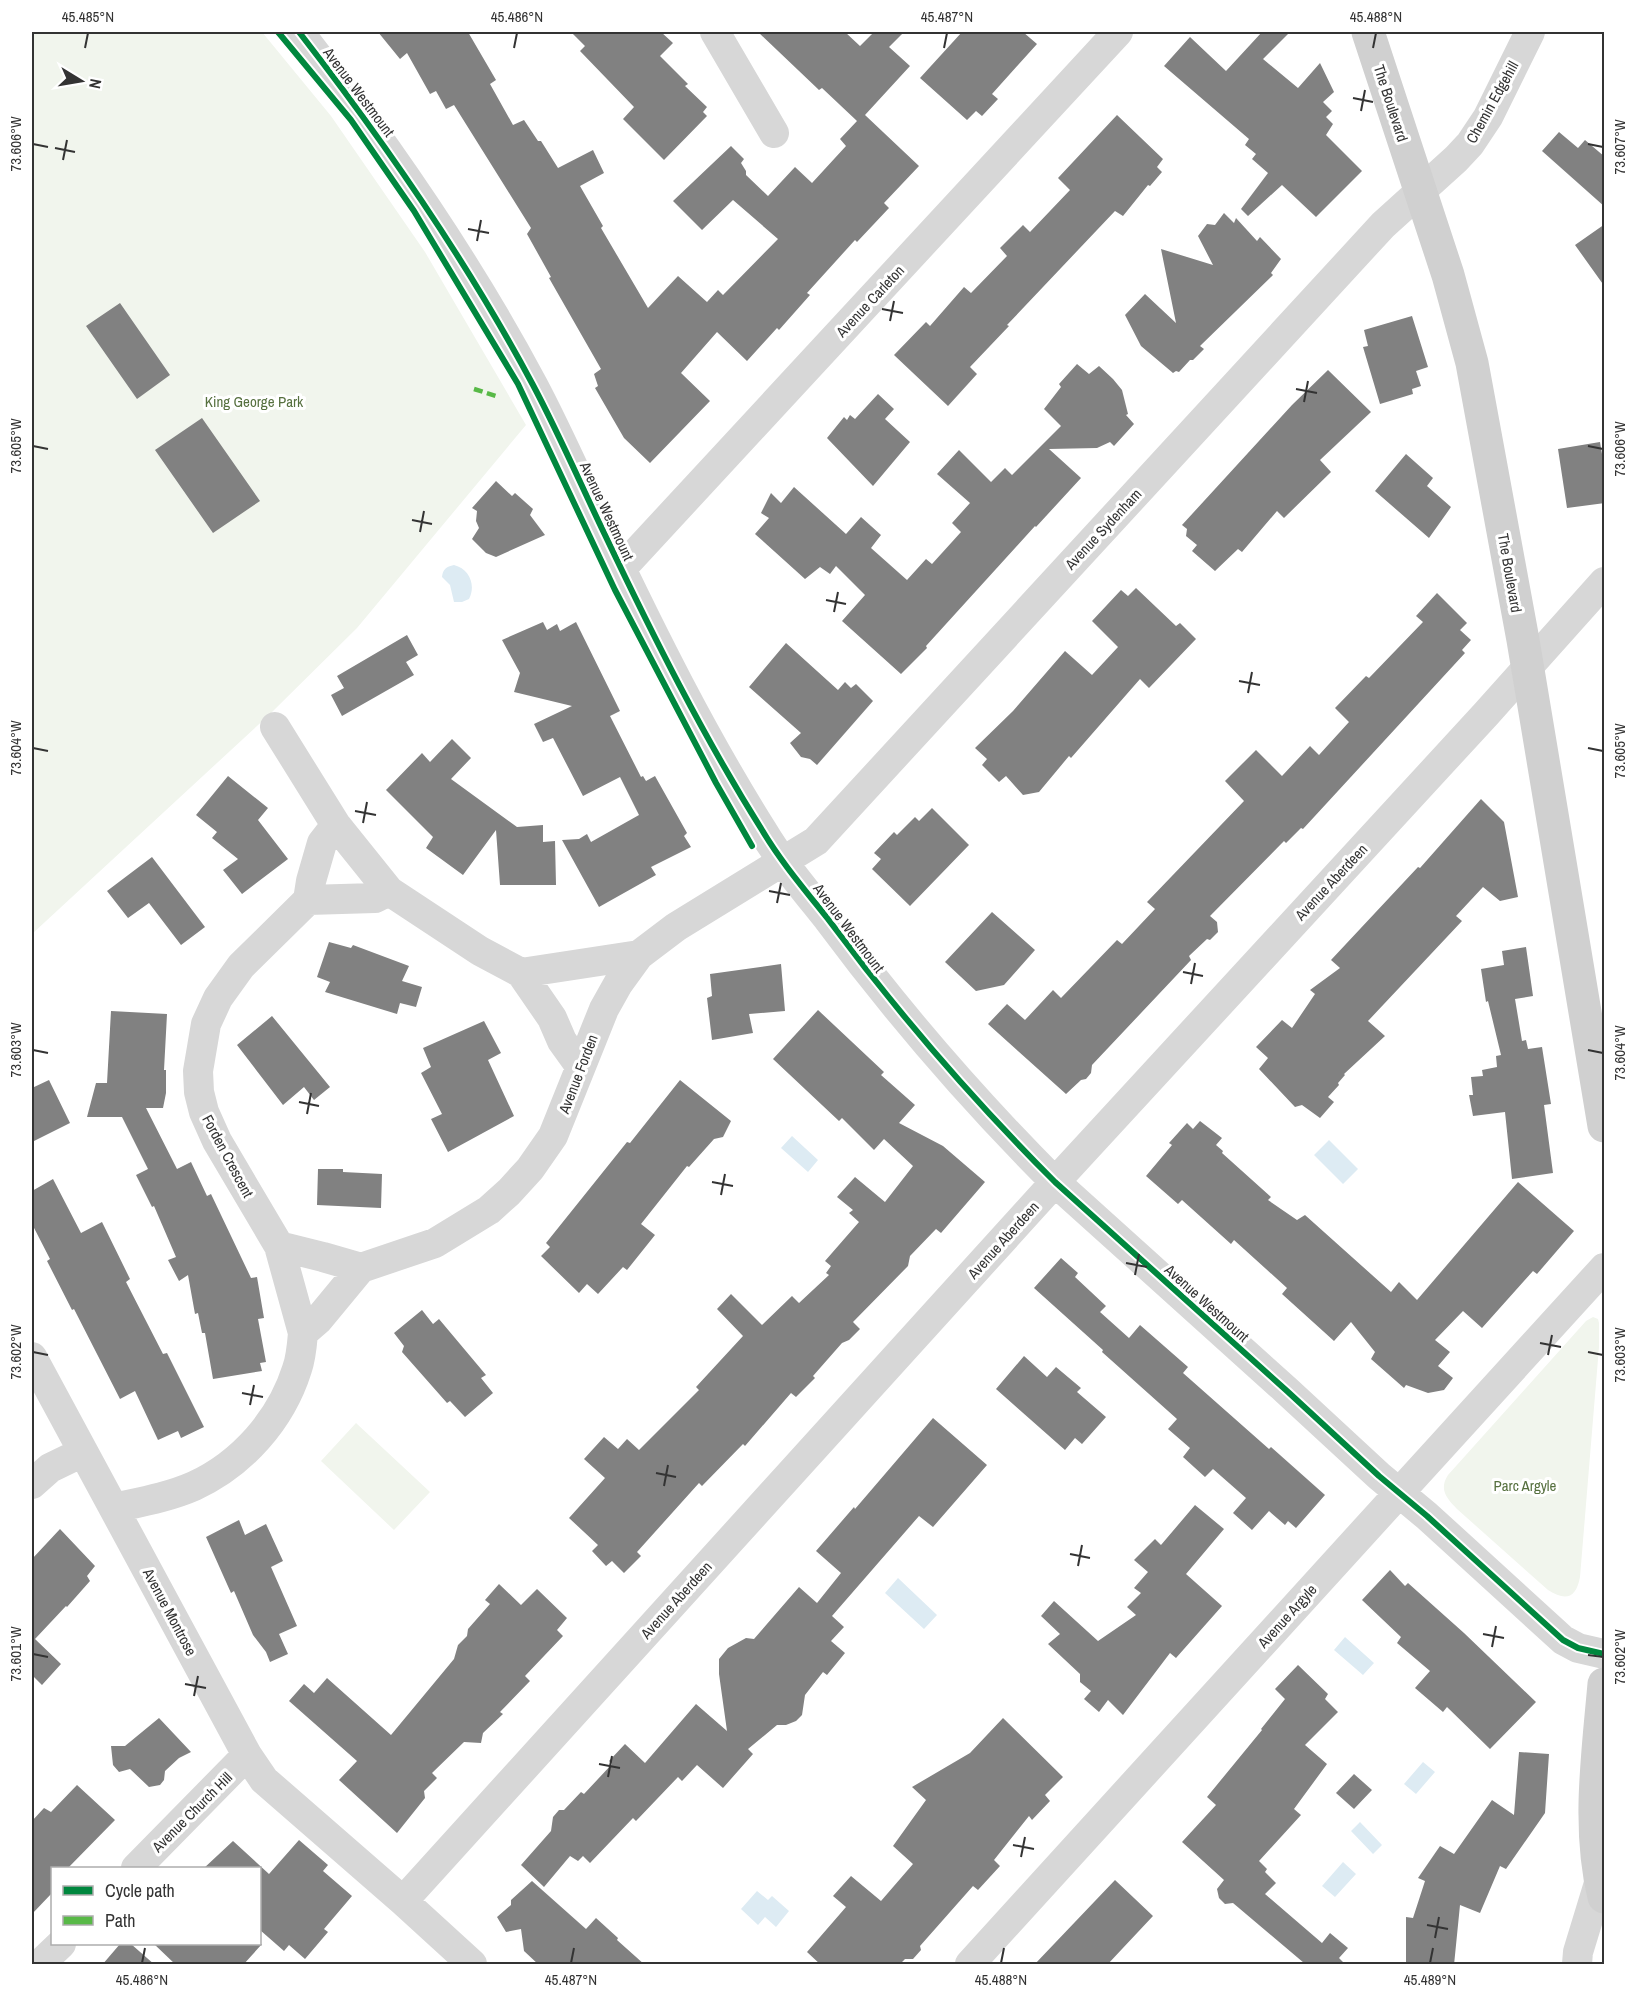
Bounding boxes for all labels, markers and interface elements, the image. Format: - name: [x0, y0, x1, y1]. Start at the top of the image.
- text: 45.485°N: [62, 6, 114, 27]
- text: 45.486°N: [491, 6, 543, 27]
- text: 45.487°N: [921, 6, 973, 27]
- text: 45.488°N: [1350, 6, 1402, 27]
- street label: Avenue Westmount: [318, 42, 400, 141]
- north arrow: [51, 51, 111, 111]
- street label: Chemin Edgehill: [1461, 57, 1523, 147]
- street label: The Boulevard: [1369, 62, 1413, 144]
- text: N: [84, 77, 107, 91]
- text: 73.606°W: [5, 116, 26, 172]
- text: 73.607°W: [1609, 119, 1630, 175]
- street label: Avenue Carleton: [830, 260, 909, 342]
- park label: King George Park: [205, 391, 304, 412]
- text: 73.605°W: [5, 418, 26, 474]
- text: 73.606°W: [1609, 421, 1630, 477]
- street label: Avenue Westmount: [574, 457, 639, 564]
- street label: Avenue Sydenham: [1059, 484, 1146, 575]
- street label: The Boulevard: [1493, 532, 1527, 614]
- text: 73.604°W: [5, 720, 26, 776]
- text: 73.605°W: [1609, 723, 1630, 779]
- street label: Avenue Aberdeen: [1289, 839, 1372, 926]
- street label: Avenue Westmount: [808, 878, 890, 977]
- text: 73.603°W: [5, 1022, 26, 1078]
- text: 73.604°W: [1609, 1025, 1630, 1081]
- street label: Avenue Forden: [553, 1031, 603, 1118]
- street label: Forden Crescent: [197, 1111, 259, 1202]
- street label: Avenue Aberdeen: [962, 1197, 1043, 1284]
- street label: Avenue Westmount: [1160, 1259, 1254, 1347]
- text: 73.602°W: [5, 1324, 26, 1380]
- text: 73.603°W: [1609, 1327, 1630, 1383]
- park label: Parc Argyle: [1494, 1475, 1557, 1496]
- street label: Avenue Aberdeen: [635, 1557, 716, 1644]
- street label: Avenue Montrose: [138, 1564, 202, 1660]
- street label: Avenue Argyle: [1252, 1579, 1321, 1653]
- text: 73.601°W: [5, 1626, 26, 1682]
- text: 73.602°W: [1609, 1629, 1630, 1685]
- street label: Avenue Church Hill: [146, 1767, 237, 1858]
- legend: [51, 1867, 261, 1945]
- text: Cycle path: [105, 1878, 175, 1903]
- text: Path: [105, 1908, 135, 1933]
- text: 45.486°N: [116, 1969, 168, 1990]
- text: 45.487°N: [545, 1969, 597, 1990]
- text: 45.488°N: [975, 1969, 1027, 1990]
- text: 45.489°N: [1404, 1969, 1456, 1990]

